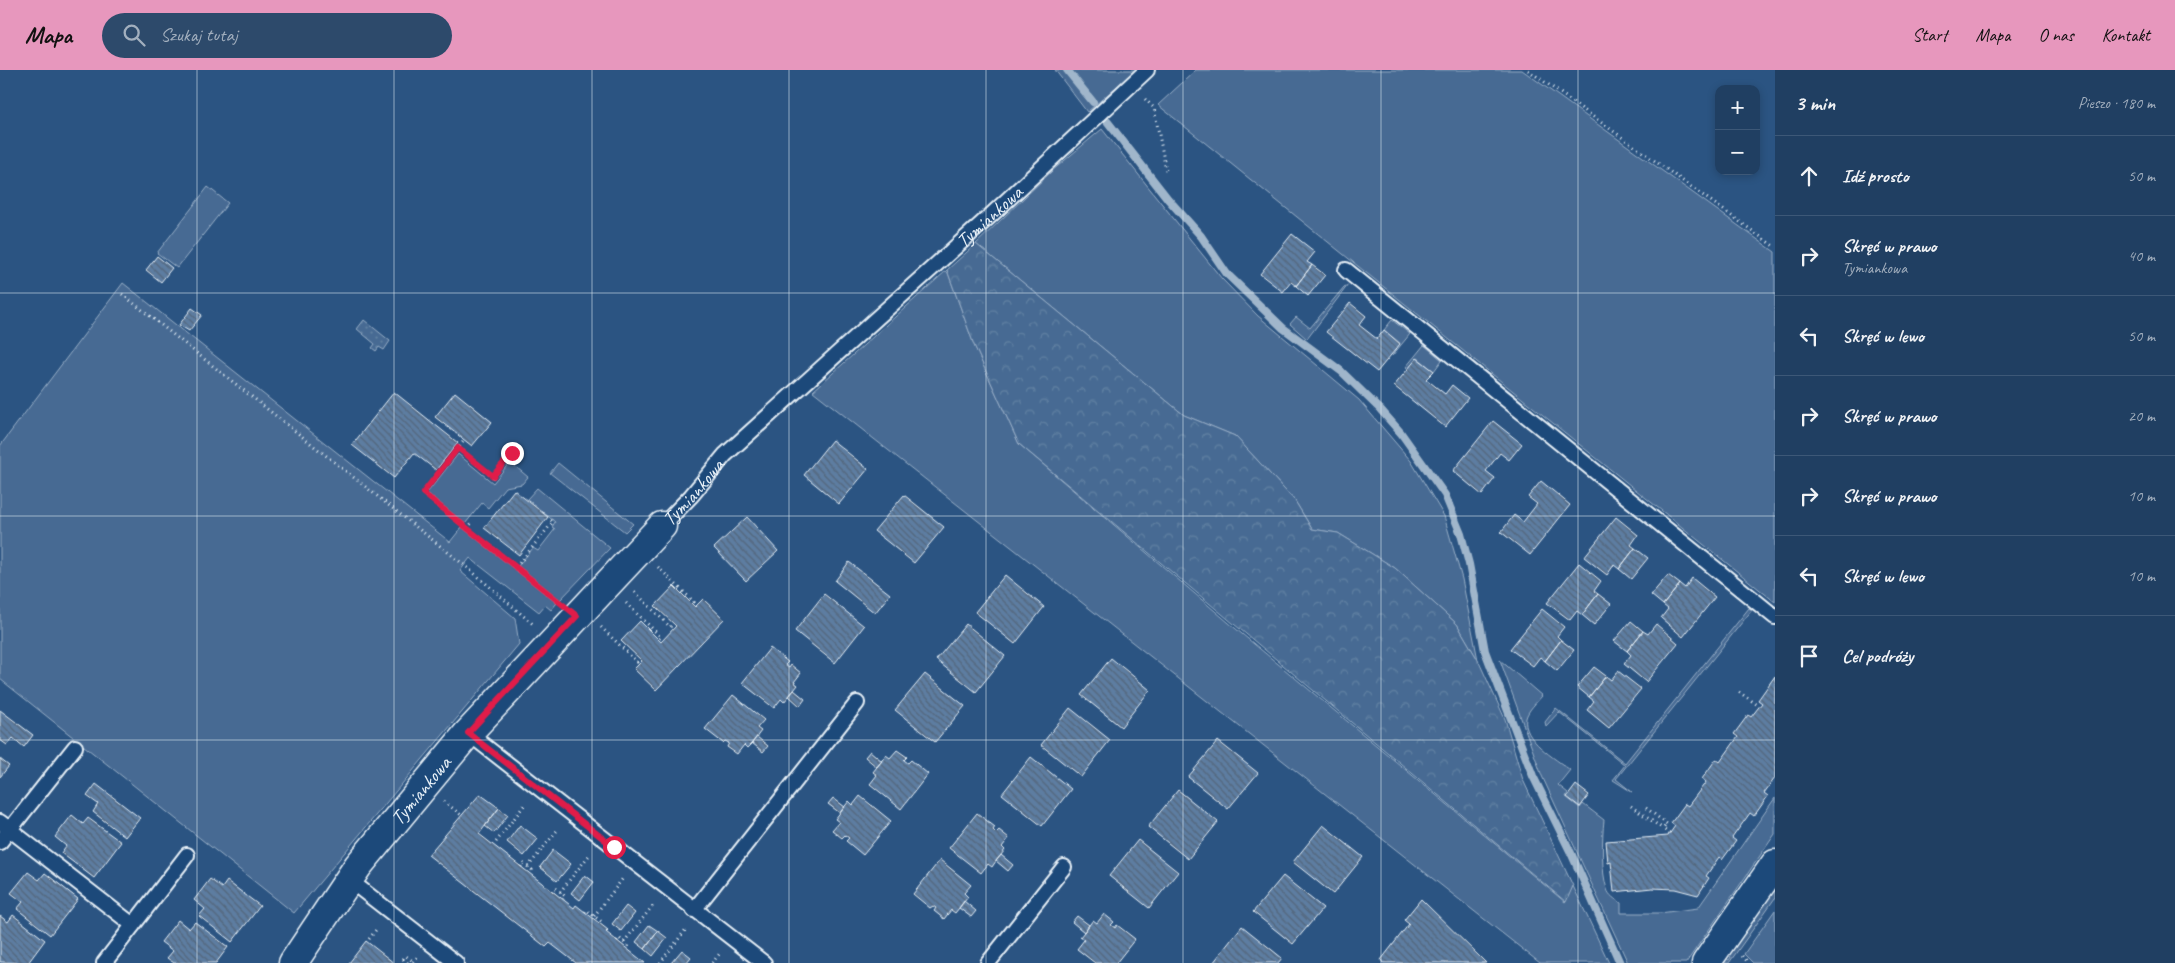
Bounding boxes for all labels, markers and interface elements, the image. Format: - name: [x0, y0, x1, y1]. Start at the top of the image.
- search box: [102, 13, 452, 58]
- text: Mapa: [25, 20, 72, 50]
- icon: search: [120, 21, 148, 49]
- text: Szukaj tutaj: [160, 23, 238, 47]
- text: Start: [1912, 24, 1948, 46]
- text: Mapa: [1976, 24, 2010, 46]
- text: O nas: [2038, 24, 2074, 46]
- text: Kontakt: [2102, 24, 2150, 46]
- map controls: [1715, 85, 1760, 175]
- button: +: [1715, 85, 1760, 130]
- text: 3 min: [1795, 90, 1835, 116]
- text: Pieszo · 180 m: [2078, 93, 2155, 113]
- button: −: [1715, 130, 1760, 175]
- icon: ahead: [1795, 162, 1823, 190]
- text: Idź prosto: [1842, 164, 1909, 188]
- text: 50 m: [2128, 166, 2155, 186]
- street label: Tymiankowa: [951, 179, 1029, 253]
- text: Skręć w prawo: [1842, 234, 1937, 258]
- icon: right: [1795, 242, 1823, 270]
- text: 40 m: [2128, 246, 2155, 266]
- text: Tymiankowa: [1842, 258, 1907, 278]
- icon: left: [1795, 322, 1823, 350]
- text: Skręć w lewo: [1842, 324, 1924, 348]
- text: 50 m: [2128, 326, 2155, 346]
- icon: right: [1795, 402, 1823, 430]
- text: Skręć w prawo: [1842, 404, 1937, 428]
- text: 20 m: [2128, 406, 2155, 426]
- route end: [501, 442, 524, 465]
- street label: Tymiankowa: [657, 452, 730, 531]
- icon: right: [1795, 482, 1823, 510]
- text: Skręć w prawo: [1842, 484, 1937, 508]
- text: 10 m: [2128, 486, 2155, 506]
- icon: left: [1795, 562, 1823, 590]
- text: Skręć w lewo: [1842, 564, 1924, 588]
- text: 10 m: [2128, 566, 2155, 586]
- icon: arrive: [1795, 642, 1823, 670]
- text: Cel podróży: [1842, 644, 1913, 668]
- street label: Tymiankowa: [385, 750, 457, 830]
- route start: [603, 836, 626, 859]

